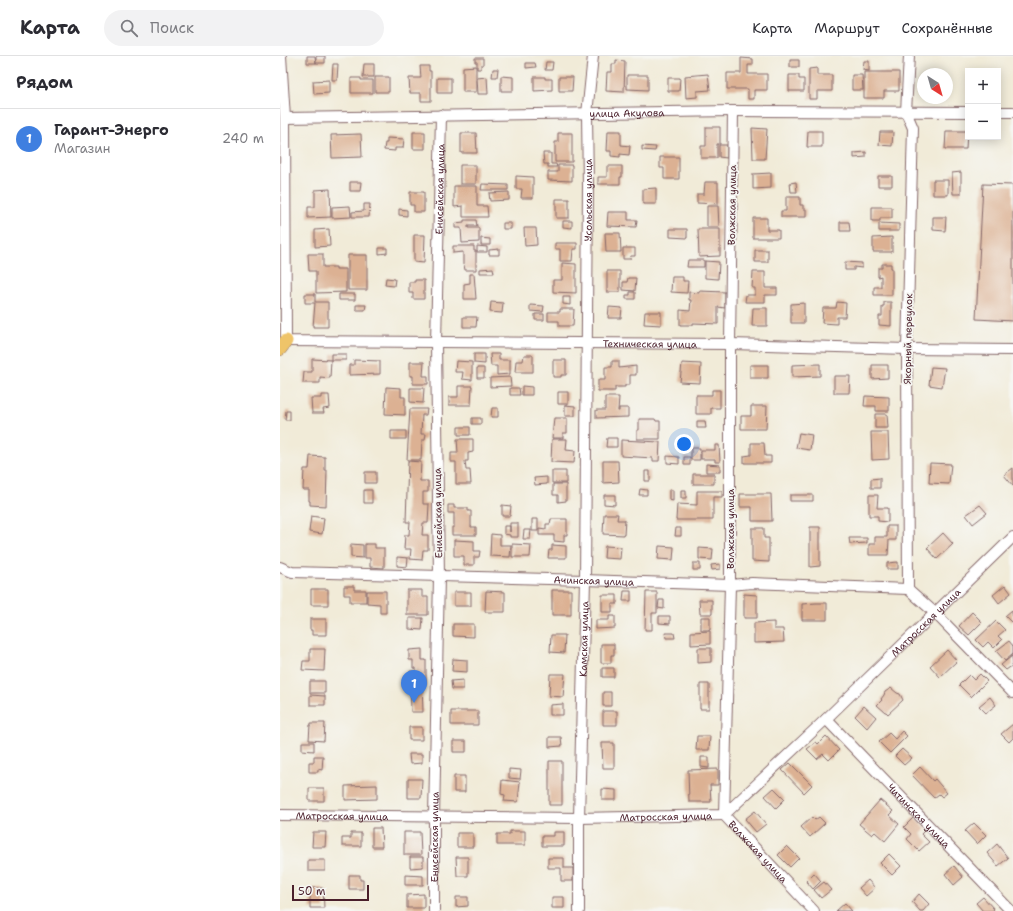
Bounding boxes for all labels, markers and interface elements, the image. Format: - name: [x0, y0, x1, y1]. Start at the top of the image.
- search box: [104, 10, 384, 46]
- text: Карта: [20, 15, 80, 40]
- icon: search: [118, 17, 140, 39]
- text: Поиск: [150, 18, 194, 38]
- text: Карта: [752, 19, 792, 37]
- text: Маршрут: [814, 19, 880, 37]
- text: Сохранённые: [902, 19, 993, 37]
- north arrow: [917, 68, 953, 104]
- map controls: [965, 68, 1001, 140]
- button: +: [965, 68, 1001, 104]
- text: Рядом: [16, 71, 73, 93]
- button: −: [965, 104, 1001, 140]
- street label: улица Акулова: [589, 106, 665, 120]
- text: Гарант-Энерго: [54, 120, 169, 140]
- text: 1: [26, 130, 32, 147]
- text: 240 m: [222, 130, 264, 147]
- text: Магазин: [54, 140, 110, 157]
- street label: Енисейская улица: [432, 143, 447, 235]
- street label: Усольская улица: [581, 158, 595, 242]
- street label: Волжская улица: [725, 164, 739, 245]
- street label: Якорный переулок: [901, 293, 915, 385]
- street label: Техническая улица: [603, 337, 698, 350]
- your location: [674, 434, 694, 454]
- street label: Енисейская улица: [431, 467, 445, 558]
- street label: Волжская улица: [724, 488, 737, 569]
- street label: Ачинская улица: [554, 573, 635, 588]
- street label: Матросская улица: [888, 585, 964, 659]
- street label: Камская улица: [576, 600, 591, 677]
- pin: 1: [401, 670, 427, 703]
- street label: Читинская улица: [885, 780, 954, 851]
- street label: Енисейская улица: [428, 791, 441, 882]
- street label: Матросская улица: [296, 809, 389, 823]
- street label: Матросская улица: [620, 809, 713, 824]
- street label: Волжская улица: [726, 818, 791, 886]
- scale bar: [292, 883, 369, 902]
- text: 50 m: [298, 884, 326, 899]

